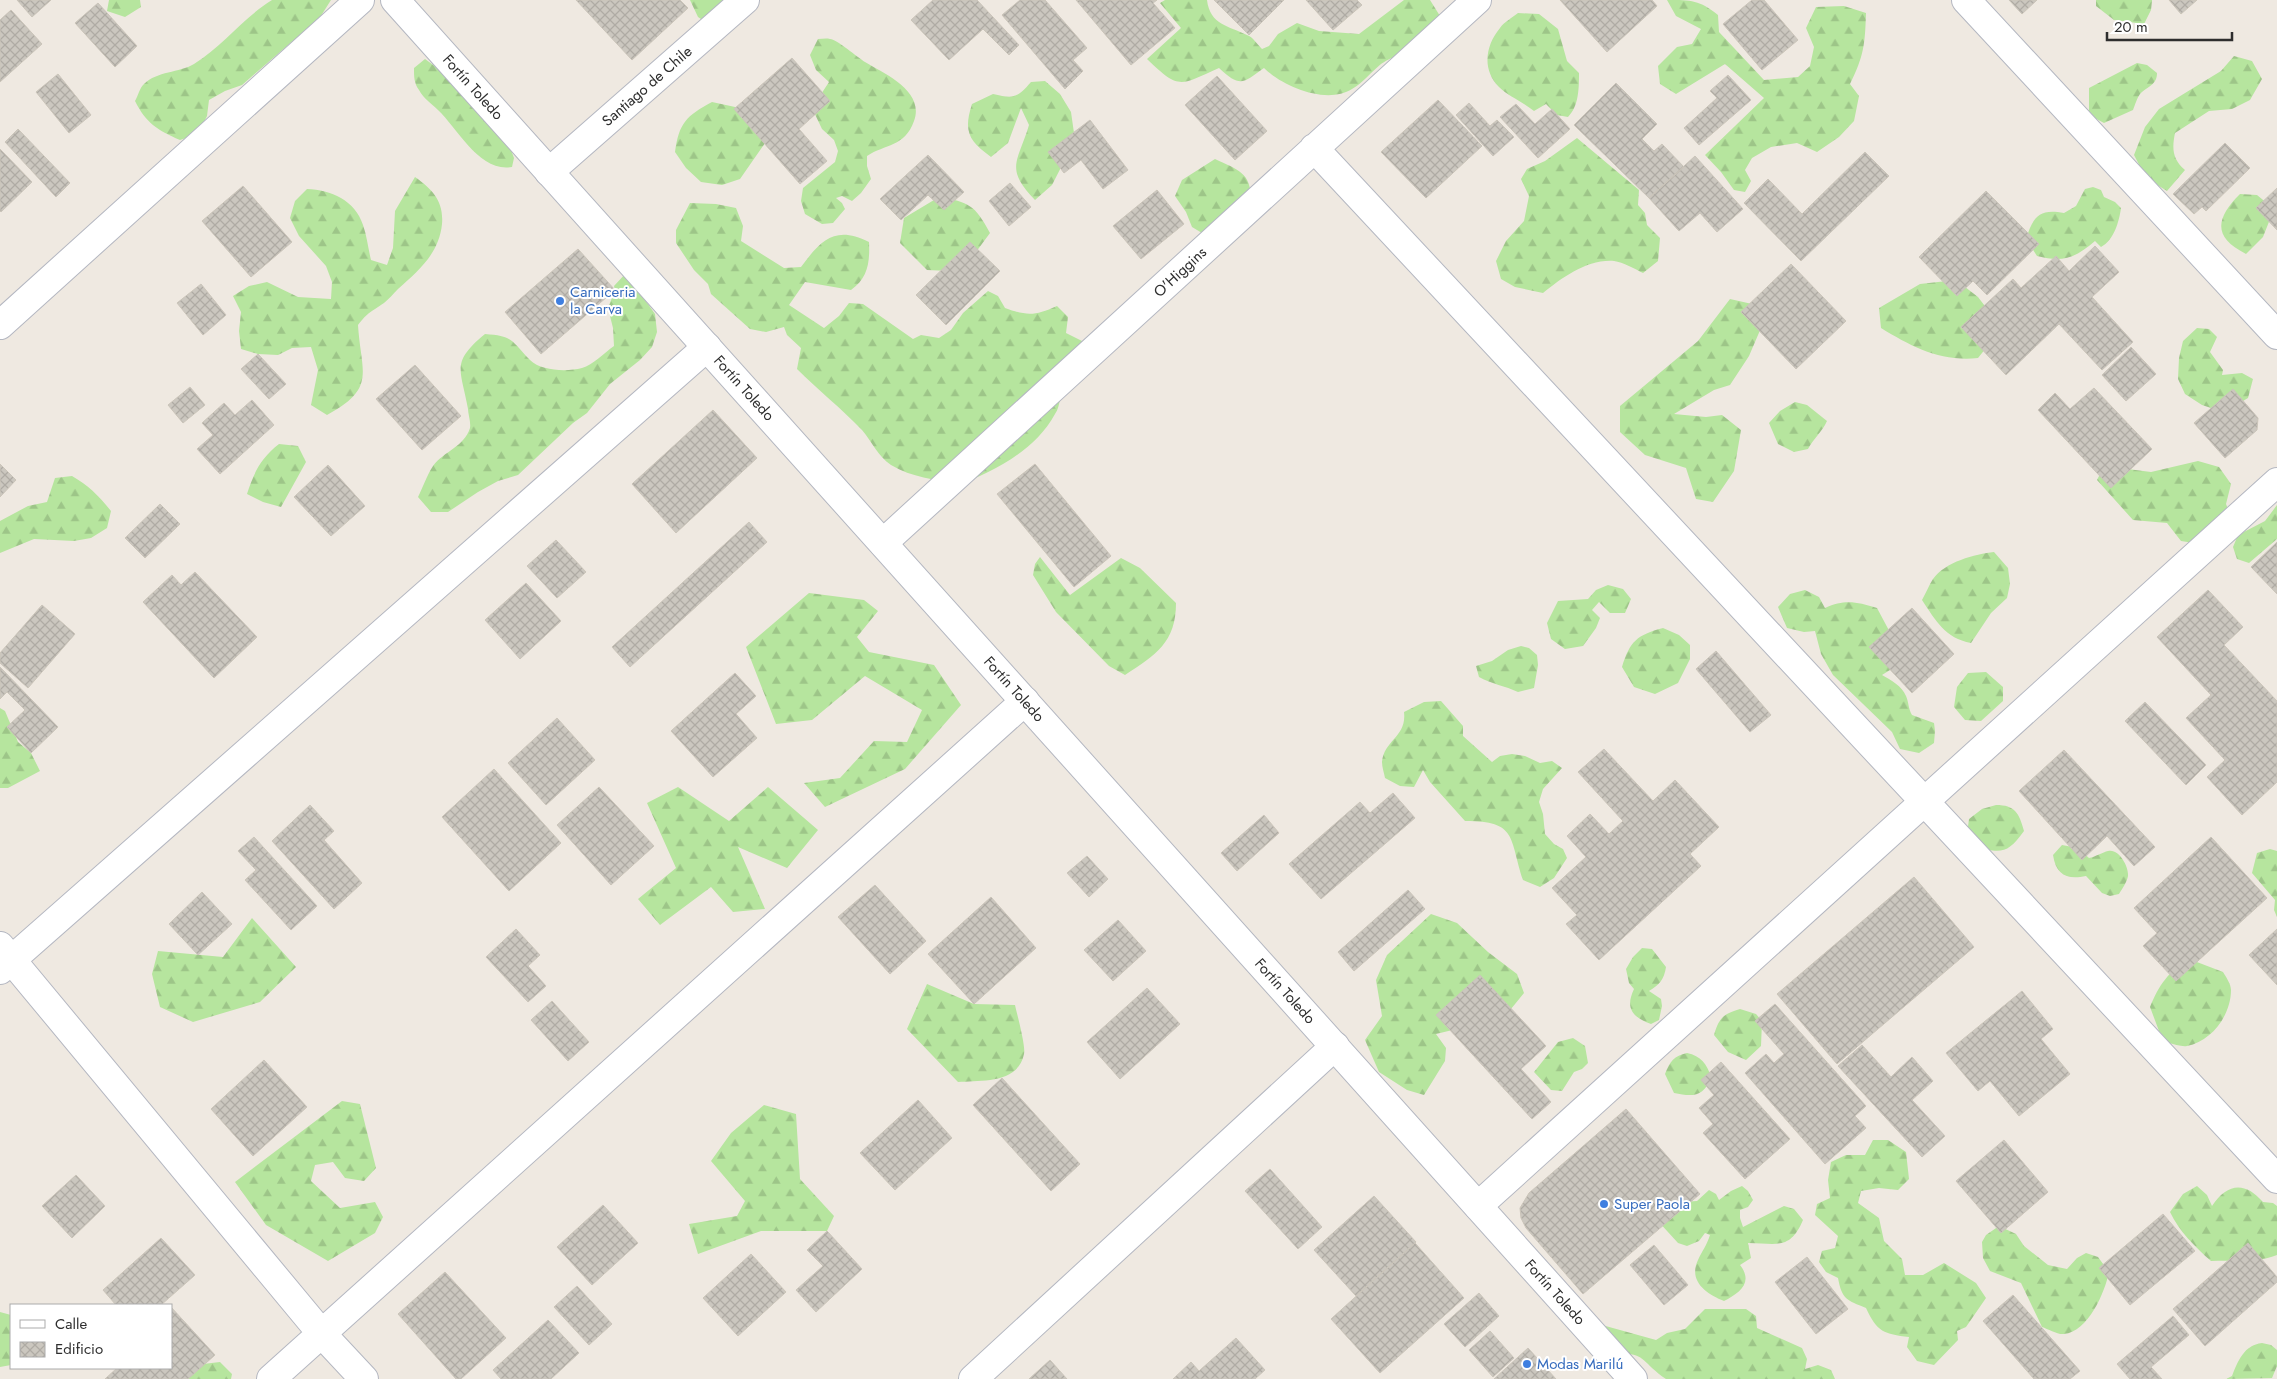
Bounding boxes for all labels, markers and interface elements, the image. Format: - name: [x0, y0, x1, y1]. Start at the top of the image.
- scale bar: [2107, 10, 2232, 42]
- text: 20 m: [2114, 16, 2148, 38]
- street label: Santiago de Chile: [597, 40, 697, 131]
- street label: Fortín Toledo: [437, 49, 509, 125]
- street label: O'Higgins: [1148, 242, 1212, 302]
- place label: Carniceria la Carva: [570, 281, 636, 320]
- marker: Carniceria la Carva: [554, 295, 566, 307]
- street label: Fortín Toledo: [708, 350, 780, 426]
- street label: Fortín Toledo: [978, 651, 1050, 727]
- street label: Fortín Toledo: [1249, 953, 1321, 1029]
- place label: Super Paola: [1614, 1193, 1690, 1215]
- marker: Super Paola: [1598, 1198, 1610, 1210]
- street label: Fortín Toledo: [1519, 1254, 1591, 1330]
- legend: [10, 1304, 172, 1369]
- text: Calle: [55, 1313, 87, 1335]
- text: Edificio: [55, 1338, 103, 1360]
- place label: Modas Marilú: [1537, 1353, 1623, 1375]
- marker: Modas Marilú: [1521, 1358, 1533, 1370]

